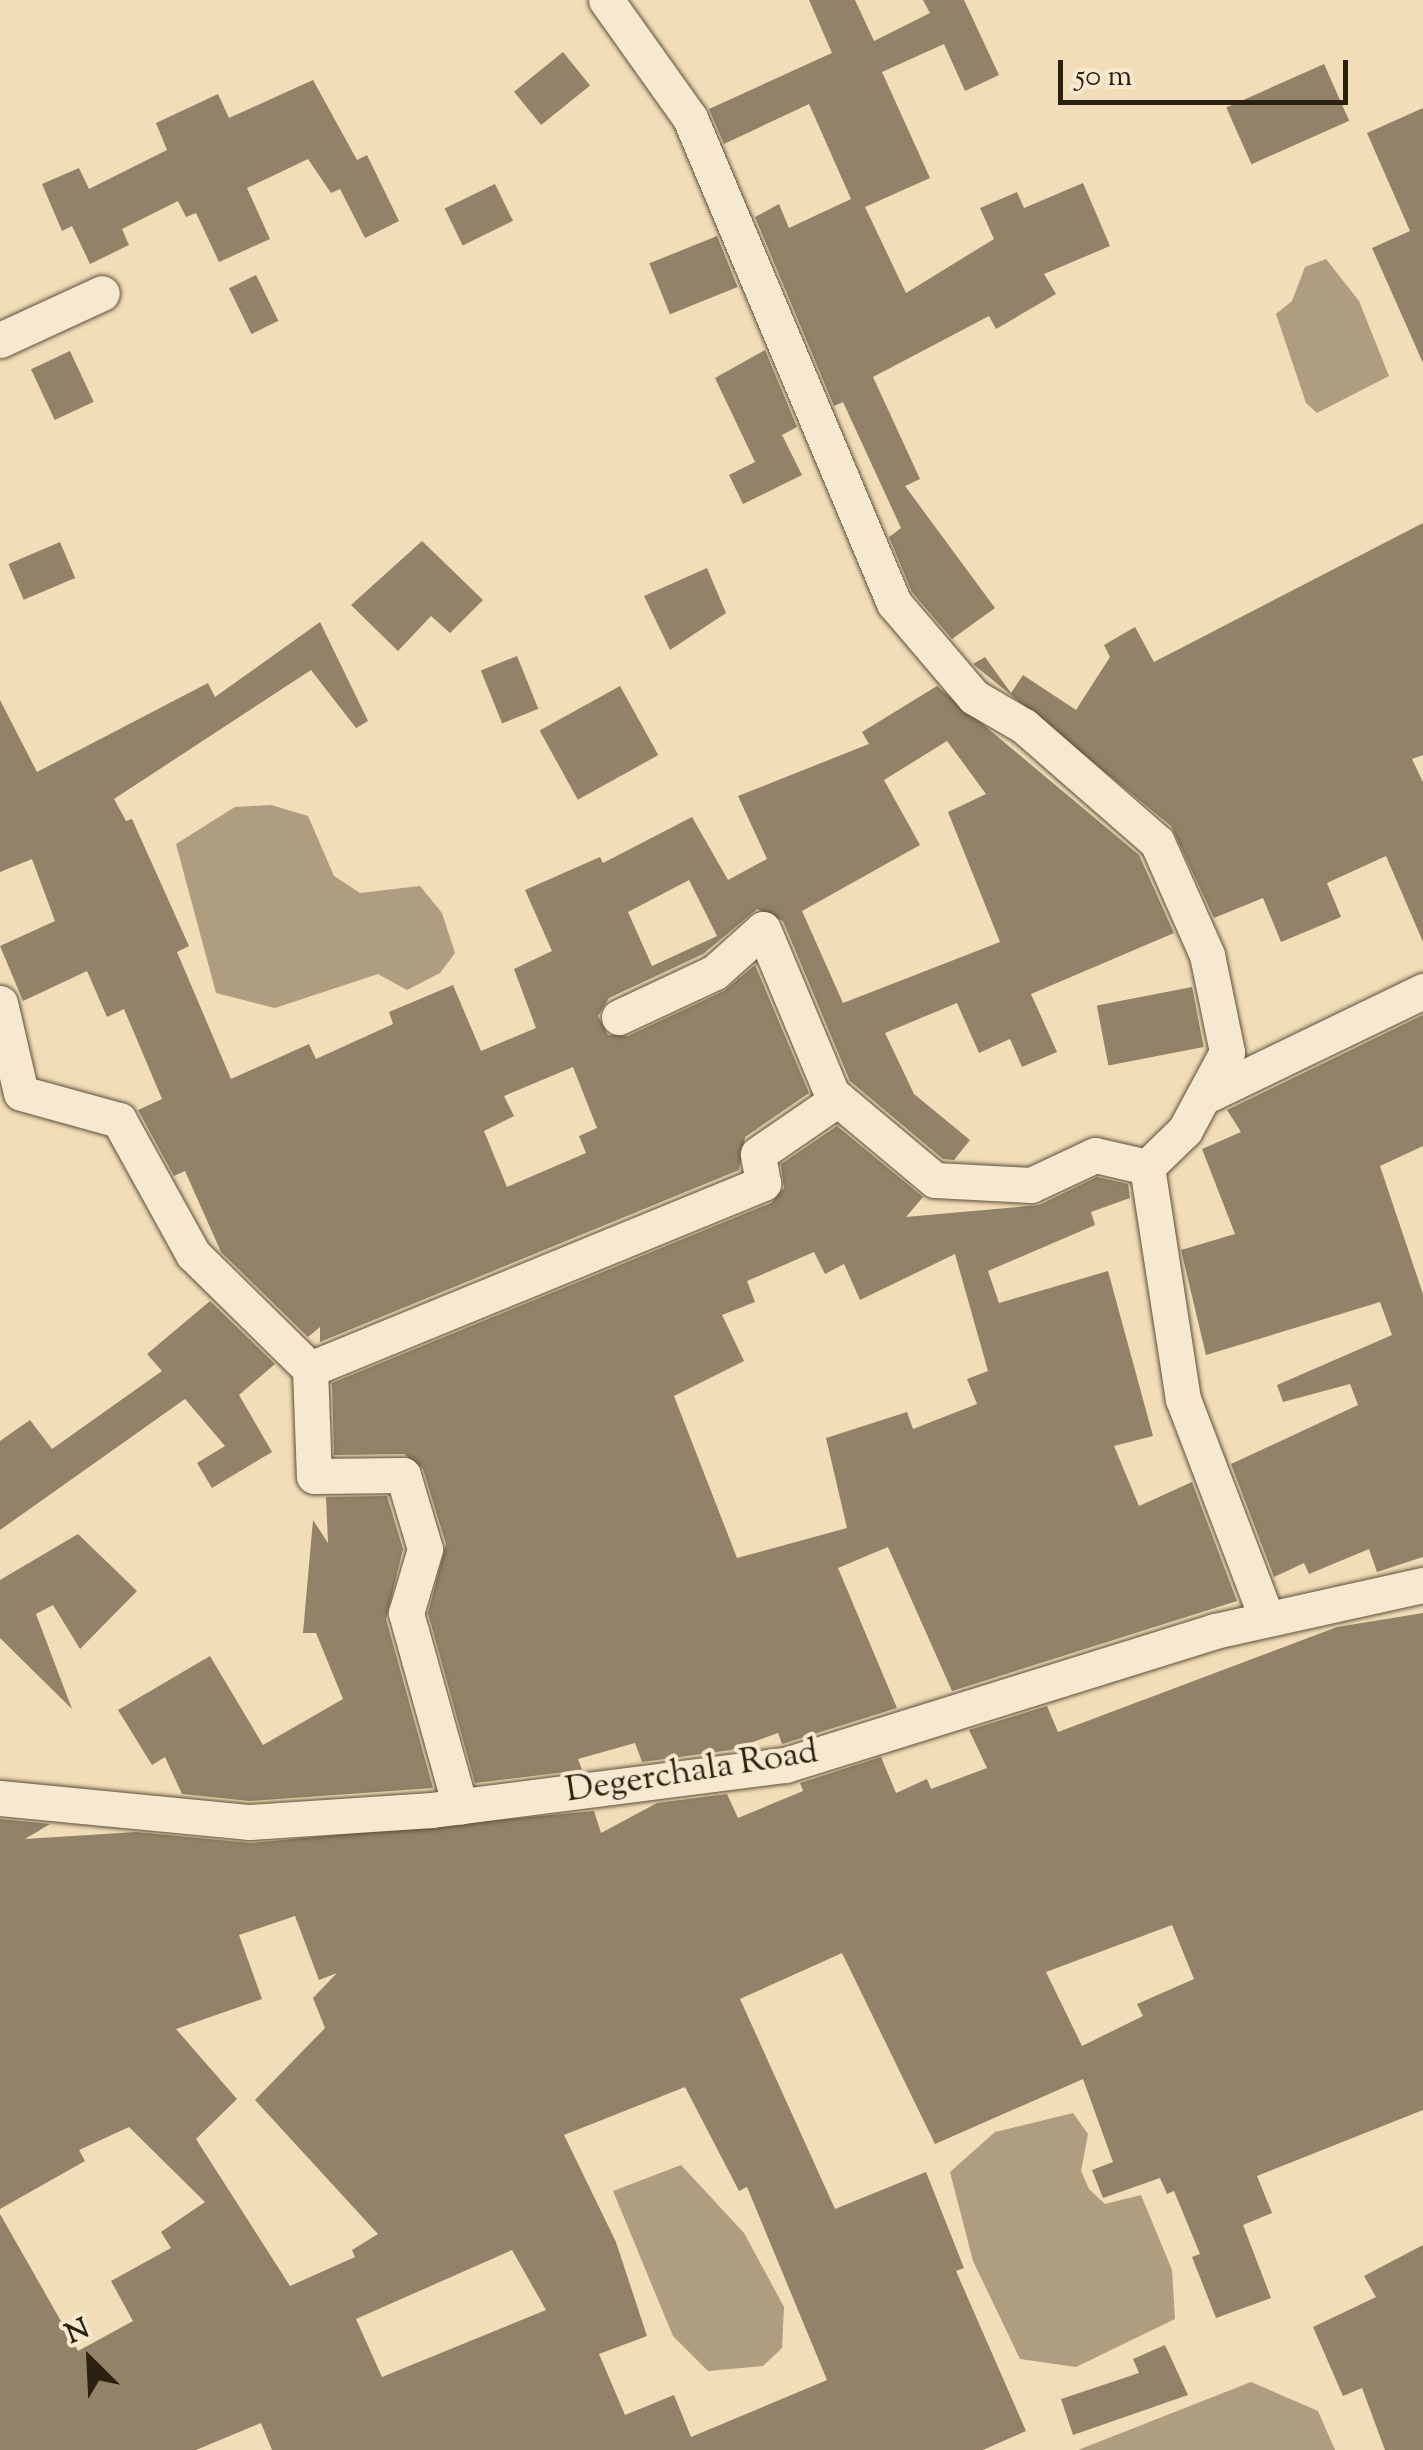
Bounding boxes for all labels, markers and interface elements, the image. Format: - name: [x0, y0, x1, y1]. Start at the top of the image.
- scale bar: [1063, 40, 1353, 102]
- text: 50 m: [1075, 56, 1132, 99]
- street label: Degerchala Road: [563, 1732, 821, 1814]
- north arrow: [40, 2310, 140, 2410]
- text: N: [59, 2310, 96, 2355]

